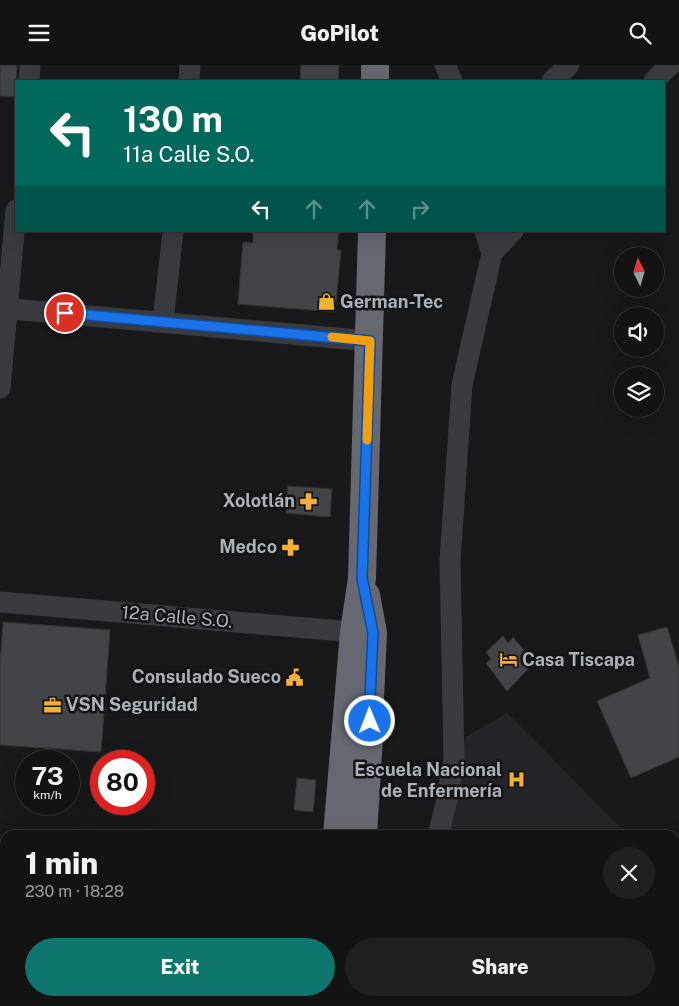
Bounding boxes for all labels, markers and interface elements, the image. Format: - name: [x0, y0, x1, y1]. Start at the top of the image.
- icon: menu: [25, 19, 53, 47]
- icon: search: [626, 19, 654, 47]
- text: GoPilot: [300, 20, 379, 46]
- text: 130 m: [123, 99, 223, 140]
- icon: left: [40, 100, 105, 165]
- text: 11a Calle S.O.: [123, 141, 254, 167]
- icon: left: [247, 195, 275, 223]
- icon: ahead: [300, 195, 328, 223]
- icon: ahead: [353, 195, 381, 223]
- icon: right: [406, 195, 434, 223]
- north arrow: [614, 247, 664, 297]
- map controls: [614, 247, 664, 417]
- place label: German-Tec: [340, 291, 443, 312]
- pin: [44, 292, 86, 334]
- shop icon: German-Tec: [316, 292, 336, 312]
- icon: arrive: [51, 299, 79, 327]
- button: sound: [614, 307, 664, 357]
- button: layers: [614, 367, 664, 417]
- place label: Xolotlán: [223, 490, 295, 511]
- pharmacy icon: Xolotlán: [299, 491, 319, 511]
- place label: Medco: [219, 536, 277, 557]
- pharmacy icon: Medco: [281, 537, 301, 557]
- street label: 12a Calle S.O.: [121, 601, 233, 632]
- place label: Casa Tiscapa: [522, 649, 635, 670]
- hotel icon: Casa Tiscapa: [498, 650, 518, 670]
- place label: Consulado Sueco: [132, 666, 281, 687]
- public building icon: Consulado Sueco: [285, 667, 305, 687]
- place label: VSN Seguridad: [66, 694, 198, 715]
- position arrow: [343, 694, 395, 746]
- office icon: VSN Seguridad: [42, 695, 62, 715]
- speed limit sign: 80: [90, 750, 155, 815]
- place label: Escuela Nacional de Enfermería: [354, 759, 502, 801]
- text: 73: [31, 761, 64, 791]
- hospital icon: Escuela Nacional de Enfermería: [506, 770, 526, 790]
- text: km/h: [33, 788, 62, 802]
- text: 1 min: [25, 845, 98, 881]
- button: close: [603, 847, 655, 899]
- text: 230 m · 18:28: [25, 882, 124, 901]
- button: Exit: [25, 938, 335, 996]
- button: Share: [345, 938, 655, 996]

